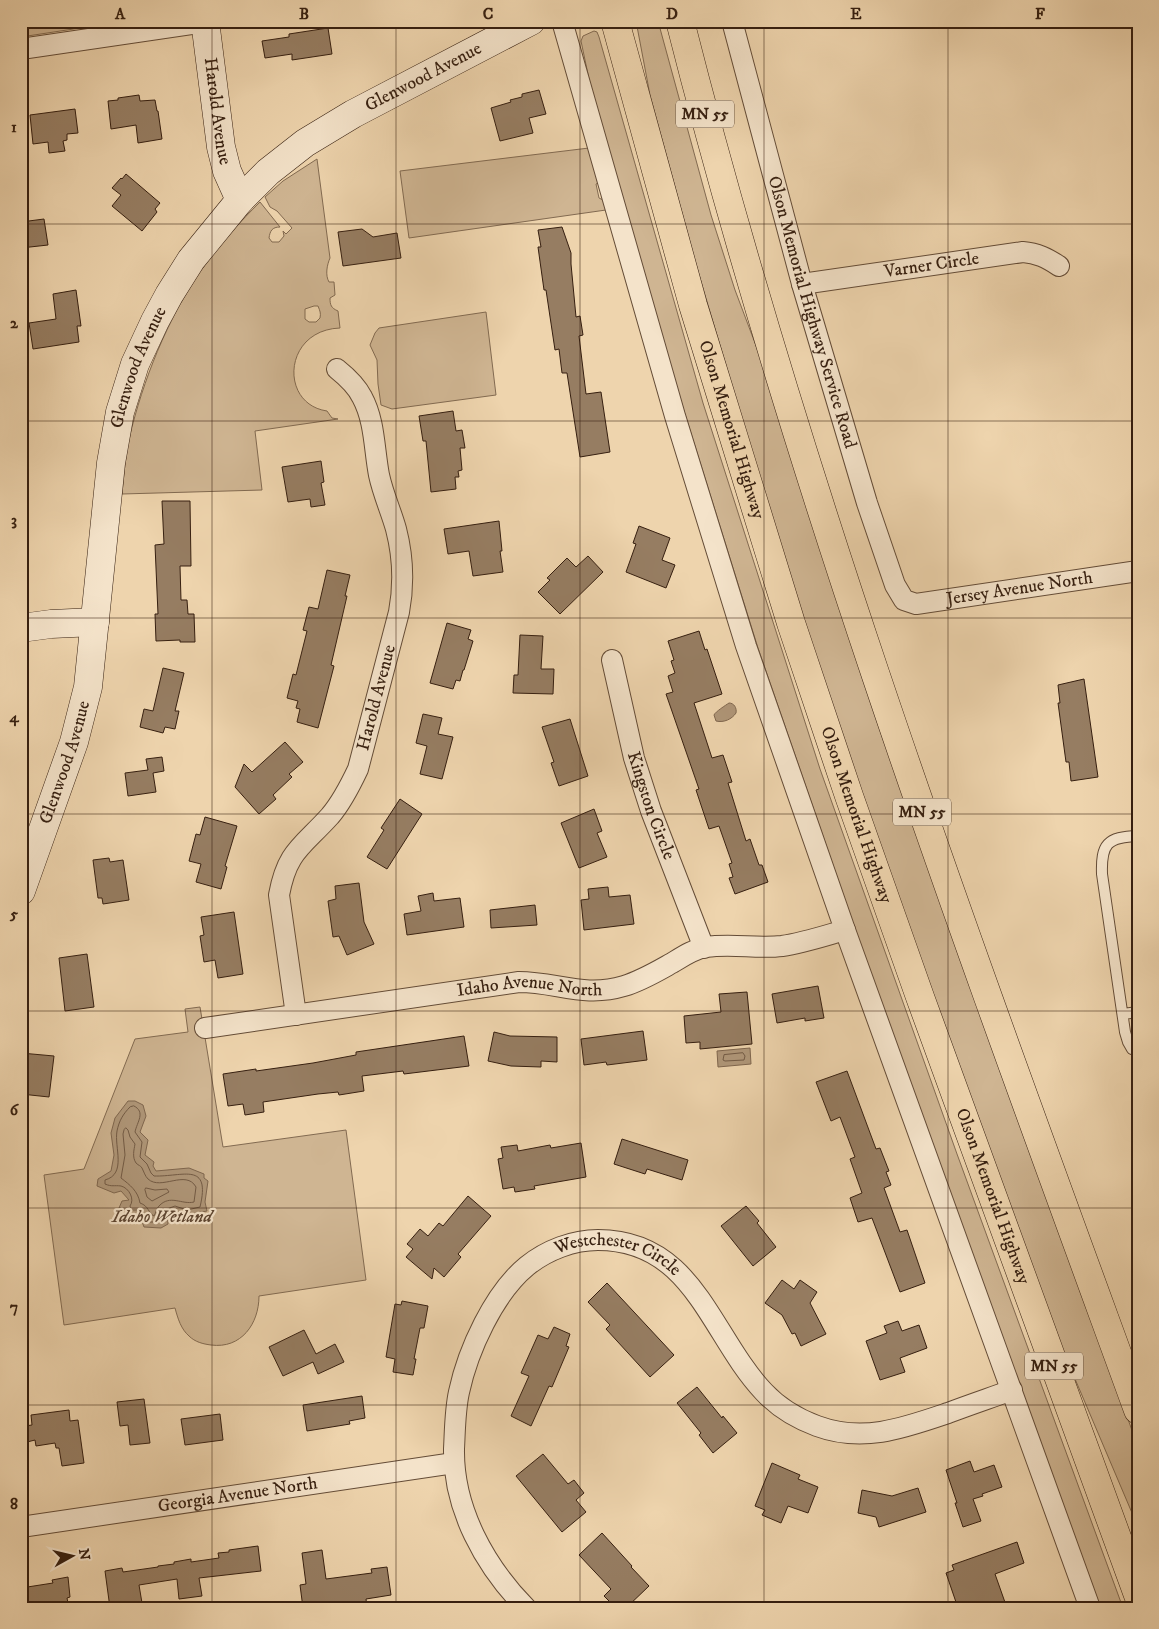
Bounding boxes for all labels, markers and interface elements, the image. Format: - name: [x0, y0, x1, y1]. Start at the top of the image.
- text: A: [114, 4, 126, 24]
- text: B: [299, 4, 309, 24]
- text: C: [483, 4, 493, 24]
- text: D: [666, 4, 678, 24]
- text: E: [850, 4, 862, 24]
- text: F: [1035, 4, 1045, 24]
- street label: Glenwood Avenue: [361, 38, 485, 117]
- street label: Harold Avenue: [199, 56, 236, 167]
- road number: MN 55: [676, 100, 734, 128]
- text: 1: [11, 117, 17, 137]
- street label: Olson Memorial Highway Service Road: [763, 174, 861, 451]
- street label: Varner Circle: [882, 247, 981, 283]
- street label: Glenwood Avenue: [106, 303, 172, 430]
- text: 2: [10, 313, 19, 333]
- street label: Olson Memorial Highway: [694, 338, 769, 522]
- text: 3: [11, 510, 17, 530]
- street label: Jersey Avenue North: [943, 567, 1095, 611]
- street label: Harold Avenue: [352, 642, 401, 753]
- street label: Glenwood Avenue: [35, 698, 95, 827]
- text: 4: [8, 707, 19, 727]
- street label: Olson Memorial Highway: [816, 724, 897, 907]
- street label: Kingston Circle: [622, 749, 680, 863]
- road number: MN 55: [893, 799, 951, 826]
- text: 5: [9, 904, 18, 924]
- street label: Idaho Avenue North: [455, 971, 603, 1002]
- text: 6: [10, 1100, 20, 1120]
- street label: Olson Memorial Highway: [951, 1105, 1035, 1288]
- park label: Idaho Wetland: [111, 1206, 214, 1228]
- street label: Westchester Circle: [550, 1229, 686, 1281]
- text: 7: [10, 1297, 18, 1317]
- road number: MN 55: [1025, 1352, 1083, 1380]
- street label: Georgia Avenue North: [156, 1472, 320, 1518]
- text: 8: [10, 1494, 18, 1514]
- north arrow: [48, 1532, 98, 1582]
- text: N: [74, 1547, 94, 1562]

